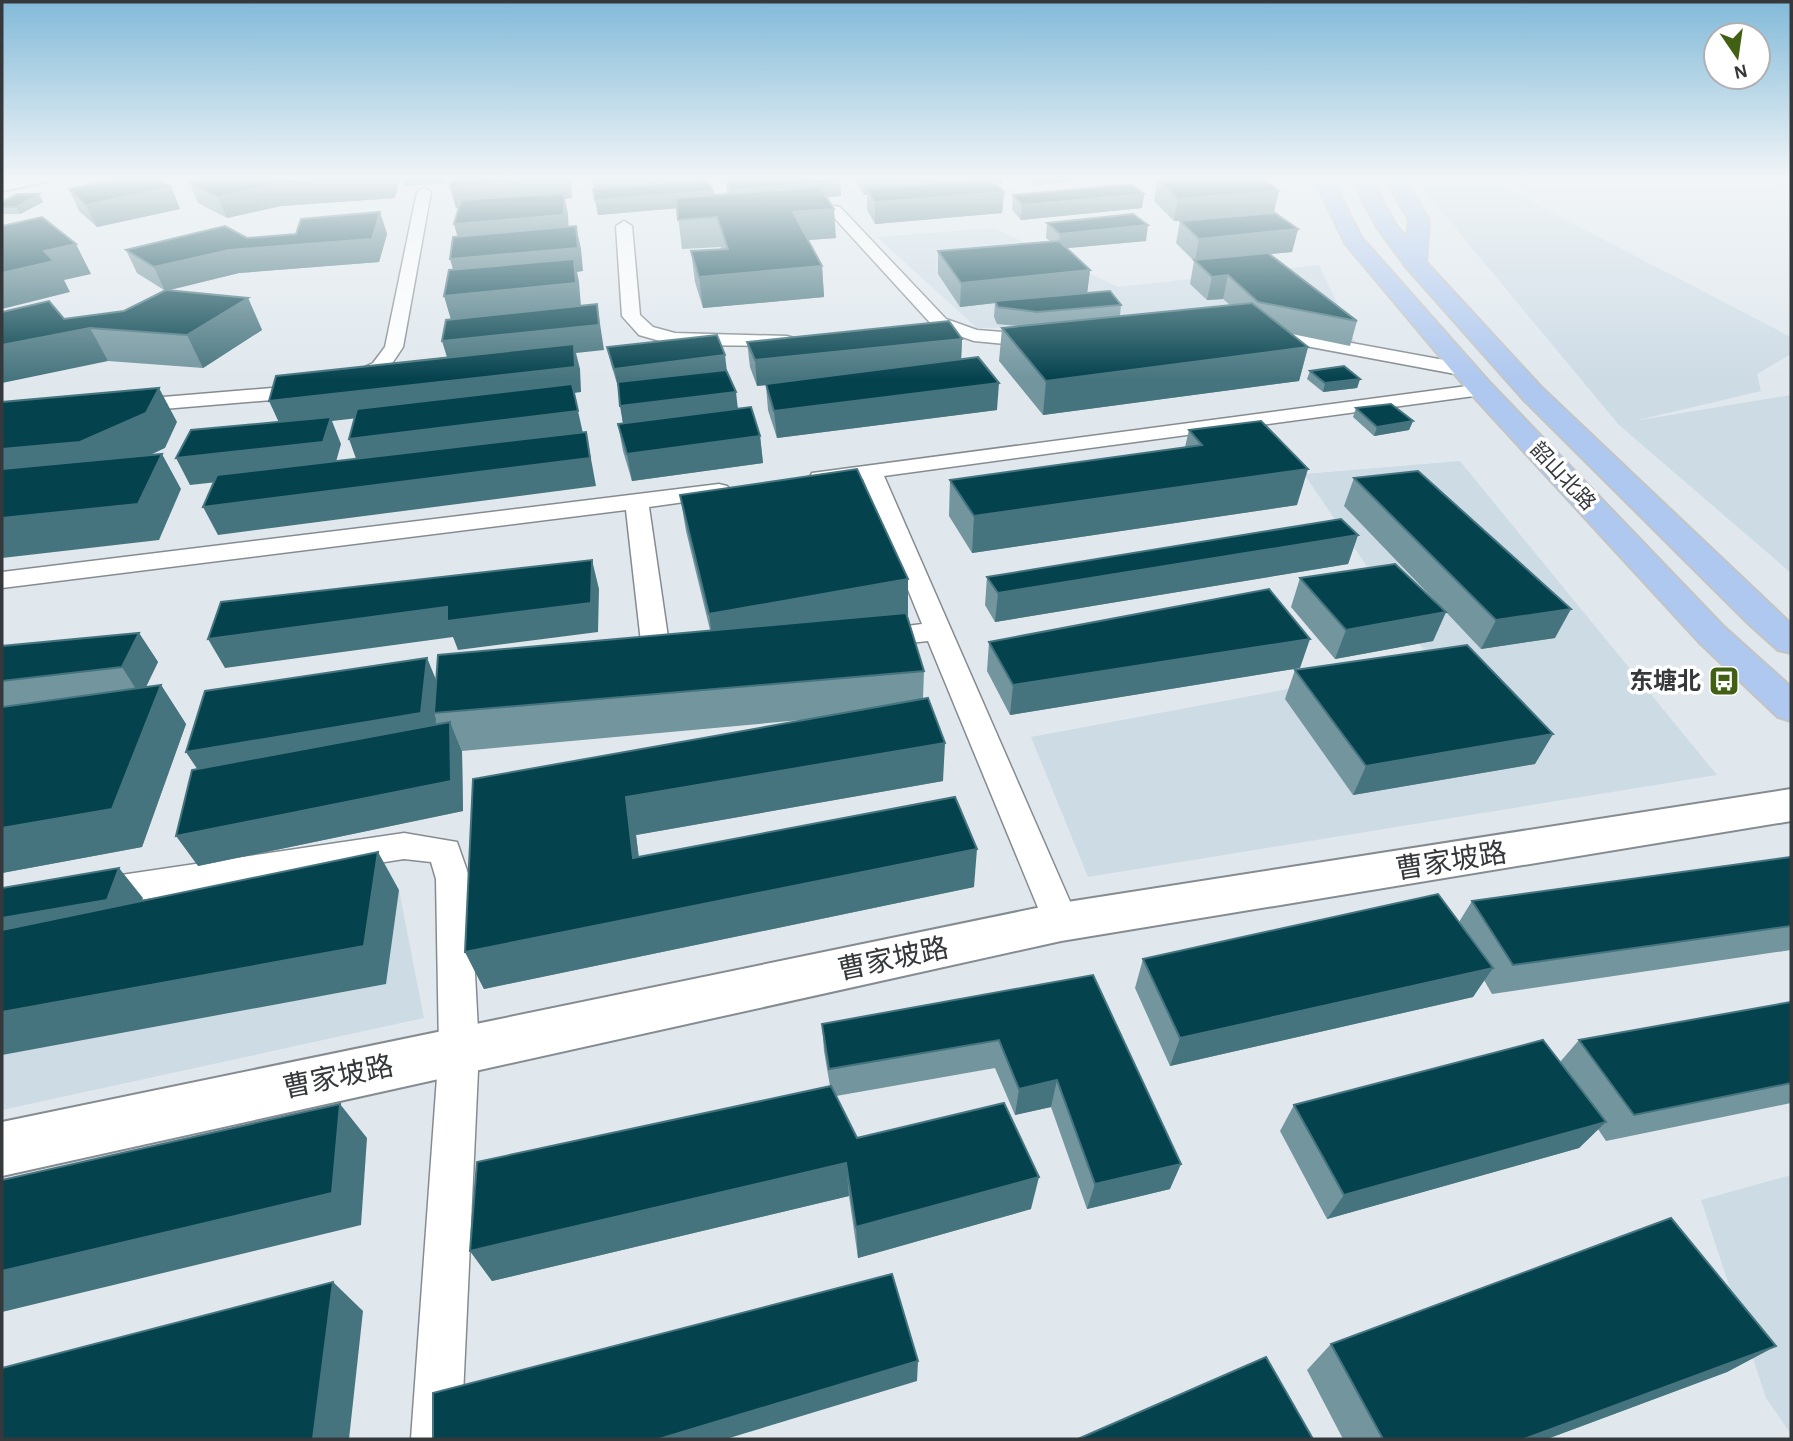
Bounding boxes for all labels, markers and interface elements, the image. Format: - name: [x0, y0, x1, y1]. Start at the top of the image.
- north arrow: [1702, 21, 1772, 91]
- text: N: [1732, 60, 1749, 82]
- street label: 韶山北路: [1526, 438, 1600, 514]
- bus stop icon: 东塘北: [1707, 664, 1741, 698]
- place label: 东塘北: [1629, 668, 1701, 694]
- street label: 曹家坡路: [1393, 837, 1509, 885]
- street label: 曹家坡路: [835, 933, 951, 985]
- street label: 曹家坡路: [280, 1051, 396, 1103]

